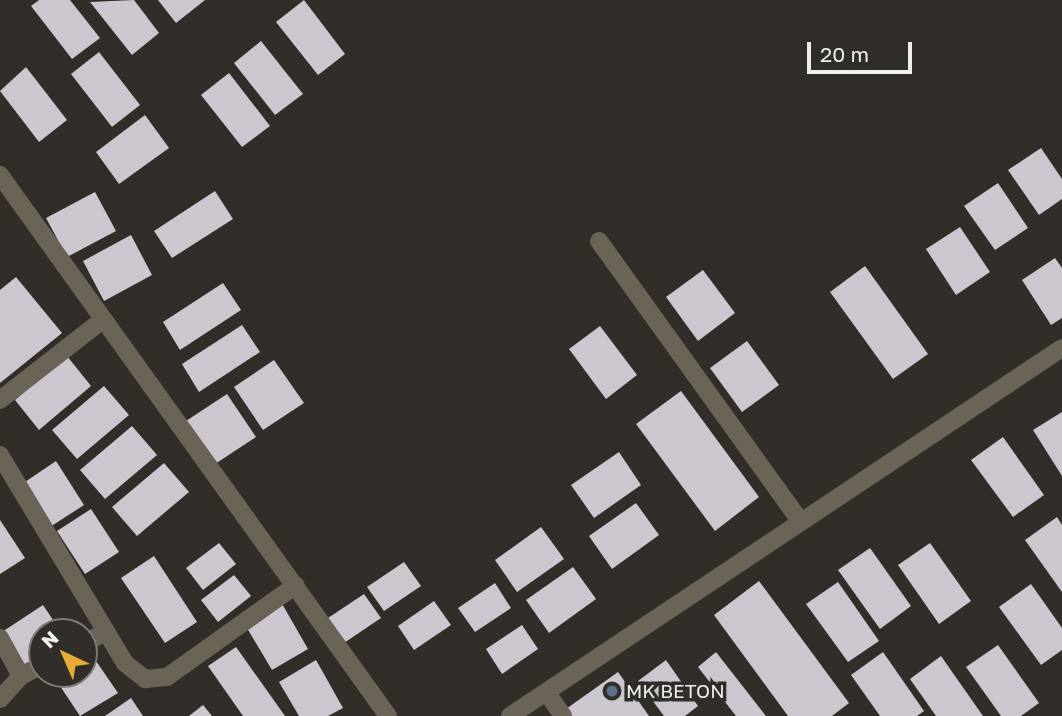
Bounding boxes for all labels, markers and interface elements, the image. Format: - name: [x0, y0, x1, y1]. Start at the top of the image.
- scale bar: [810, 28, 915, 72]
- text: 20 m: [820, 41, 869, 67]
- north arrow: [28, 618, 98, 688]
- text: N: [36, 626, 63, 652]
- place label: MK BETON: [626, 680, 725, 702]
- marker: MK BETON: [604, 683, 620, 699]

